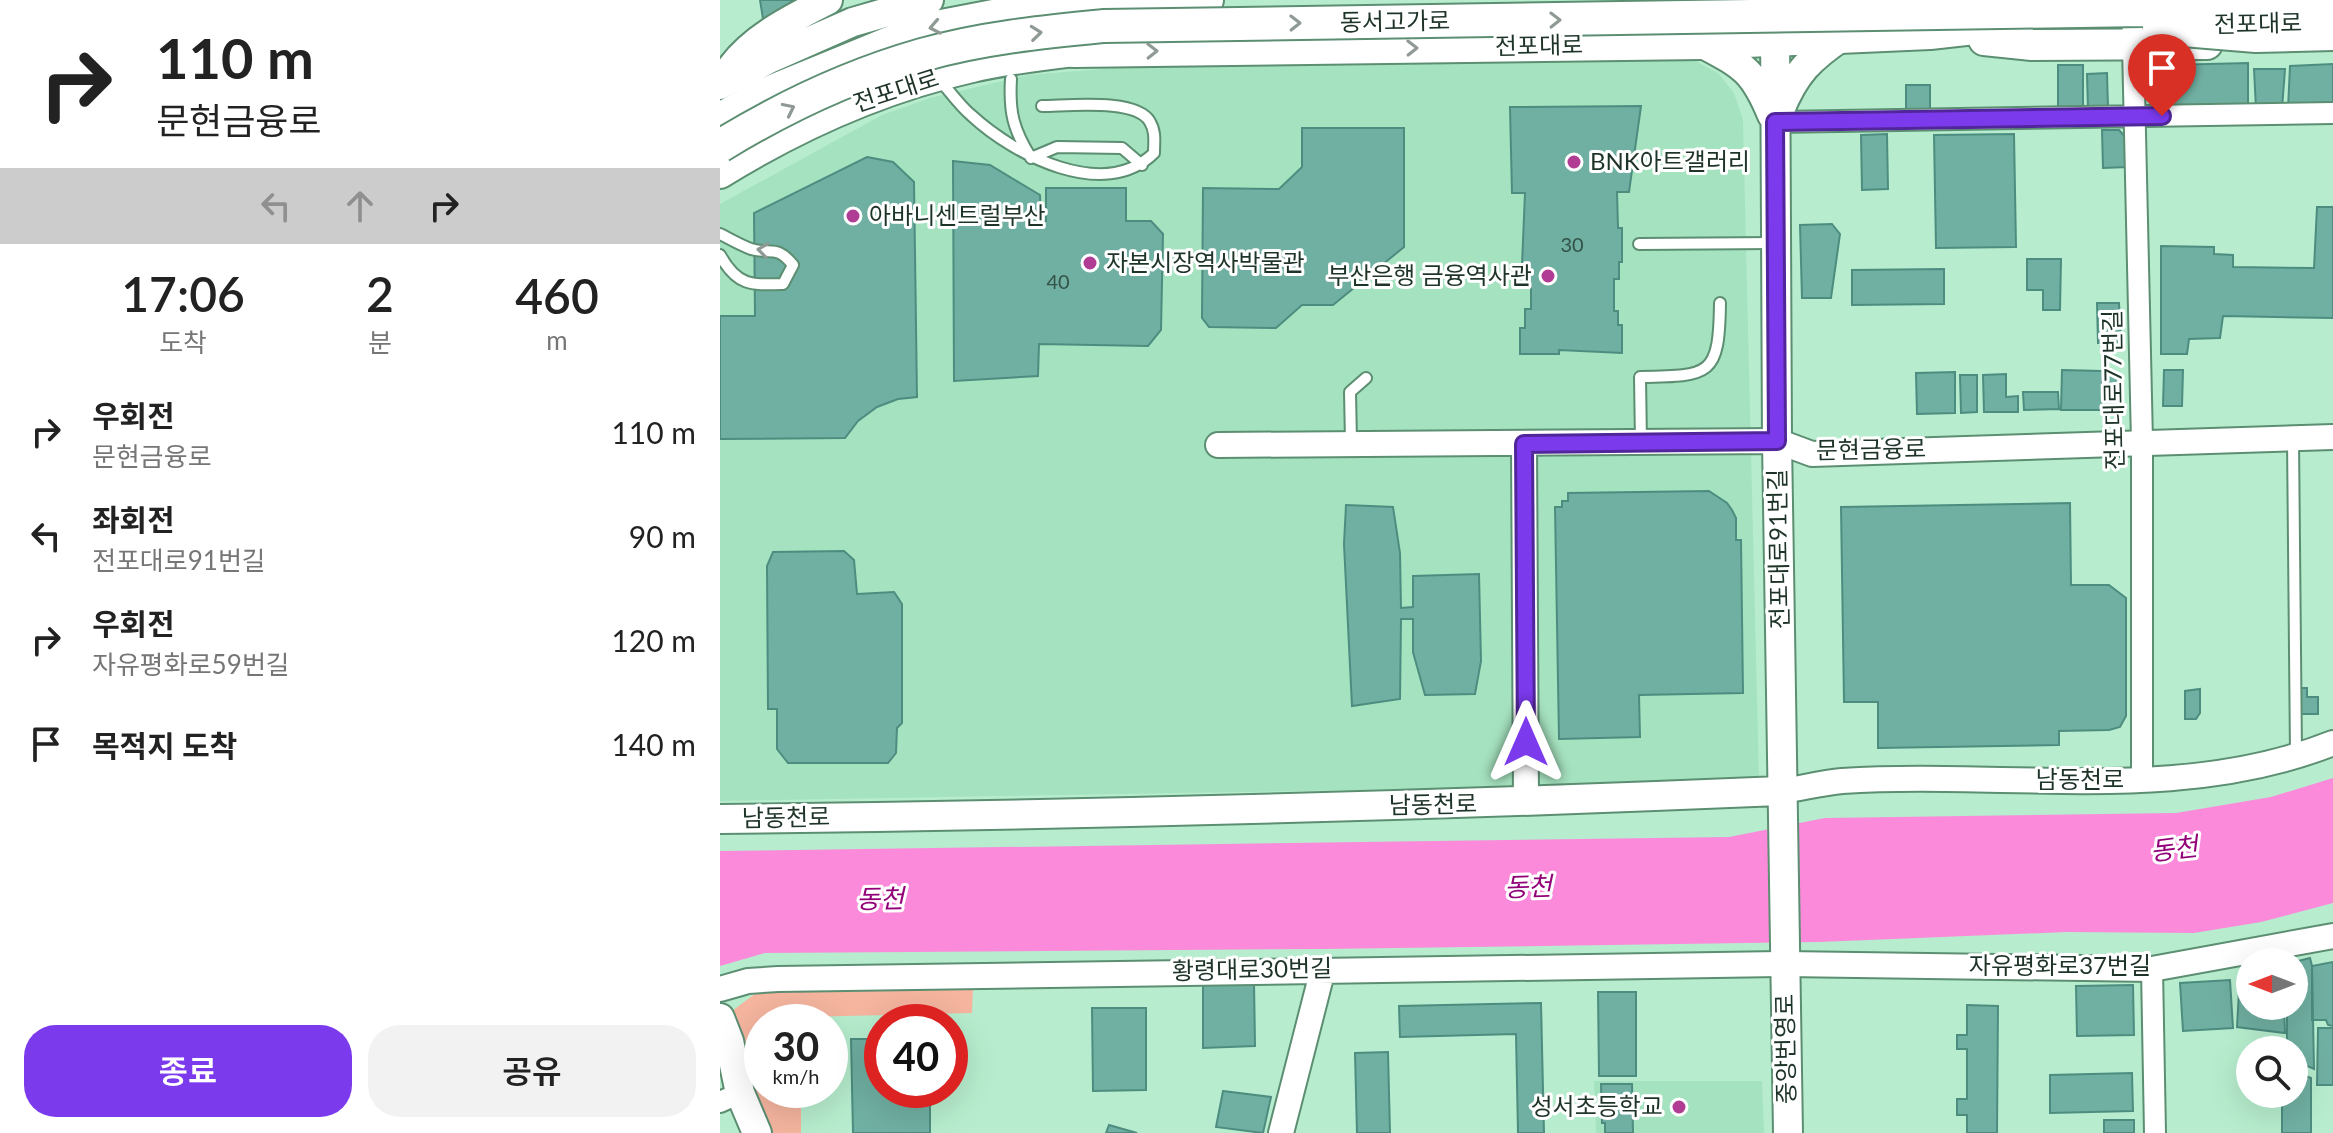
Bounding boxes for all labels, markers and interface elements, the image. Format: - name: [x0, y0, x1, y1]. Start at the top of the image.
- street label: 동서고가로: [1340, 5, 1450, 36]
- street label: 전포대로: [2214, 7, 2302, 38]
- one-way arrow: [1549, 11, 1562, 28]
- one-way arrow: [1289, 14, 1302, 32]
- one-way arrow: [928, 18, 942, 35]
- text: 110 m: [156, 24, 314, 91]
- one-way arrow: [1030, 25, 1043, 42]
- street label: 전포대로: [1495, 29, 1583, 60]
- icon: right: [24, 32, 128, 136]
- pin: [2128, 34, 2196, 116]
- one-way arrow: [1406, 39, 1419, 57]
- one-way arrow: [1146, 42, 1159, 60]
- icon: arrive: [2140, 46, 2184, 90]
- street label: 전포대로: [849, 62, 942, 117]
- text: 문현금융로: [156, 98, 322, 142]
- one-way arrow: [780, 103, 795, 119]
- place label: BNK아트갤러리: [1590, 146, 1750, 175]
- marker: BNK아트갤러리: [1565, 153, 1583, 171]
- icon: left: [254, 184, 298, 228]
- icon: ahead: [338, 184, 382, 228]
- icon: right: [422, 184, 466, 228]
- place label: 아바니센트럴부산: [869, 200, 1046, 229]
- marker: 아바니센트럴부산: [844, 207, 862, 225]
- house number: 30: [1560, 232, 1584, 256]
- one-way arrow: [756, 241, 769, 258]
- place label: 자본시장역사박물관: [1106, 247, 1305, 276]
- marker: 자본시장역사박물관: [1081, 254, 1099, 272]
- place label: 부산은행 금융역사관: [1327, 260, 1532, 289]
- text: 17:06: [121, 265, 245, 322]
- text: 2: [366, 265, 394, 322]
- text: 460: [515, 267, 599, 324]
- marker: 부산은행 금융역사관: [1539, 267, 1557, 285]
- house number: 40: [1046, 269, 1070, 293]
- street label: 전포대로77번길: [2097, 310, 2128, 470]
- text: m: [546, 324, 568, 356]
- text: 도착: [159, 326, 207, 358]
- text: 분: [368, 326, 392, 358]
- text: 우회전: [92, 397, 175, 433]
- icon: right: [24, 410, 68, 454]
- text: 110 m: [611, 414, 696, 450]
- street label: 문현금융로: [1816, 433, 1926, 464]
- text: 문현금융로: [92, 440, 212, 472]
- street label: 전포대로91번길: [1762, 469, 1793, 629]
- text: 좌회전: [92, 501, 175, 537]
- icon: left: [24, 514, 68, 558]
- text: 90 m: [629, 518, 696, 554]
- text: 전포대로91번길: [92, 544, 266, 576]
- text: 우회전: [92, 605, 175, 641]
- icon: right: [24, 618, 68, 662]
- text: 120 m: [611, 622, 696, 658]
- text: 자유평화로59번길: [92, 648, 290, 680]
- position arrow: [1484, 700, 1568, 784]
- icon: arrive: [24, 722, 68, 766]
- text: 140 m: [611, 726, 696, 762]
- text: 목적지 도착: [92, 727, 237, 763]
- street label: 남동천로: [2036, 764, 2124, 793]
- street label: 남동천로: [1389, 788, 1477, 819]
- street label: 남동천로: [742, 801, 830, 832]
- water label: 동천: [2148, 829, 2203, 867]
- water label: 동천: [1503, 869, 1556, 903]
- water label: 동천: [856, 882, 907, 914]
- north arrow: [2236, 948, 2308, 1020]
- map controls: [2236, 948, 2308, 1108]
- street label: 자유평화로37번길: [1969, 950, 2151, 979]
- street label: 황령대로30번길: [1172, 953, 1332, 984]
- street label: 중앙번영로: [1769, 994, 1800, 1104]
- speed limit sign: 40: [864, 1004, 968, 1108]
- text: 30: [773, 1022, 819, 1070]
- button: 종료: [24, 1025, 352, 1117]
- button: 공유: [368, 1025, 696, 1117]
- button: search: [2236, 1036, 2308, 1108]
- text: km/h: [773, 1064, 819, 1088]
- place label: 성서초등학교: [1531, 1091, 1663, 1120]
- marker: 성서초등학교: [1670, 1098, 1688, 1116]

